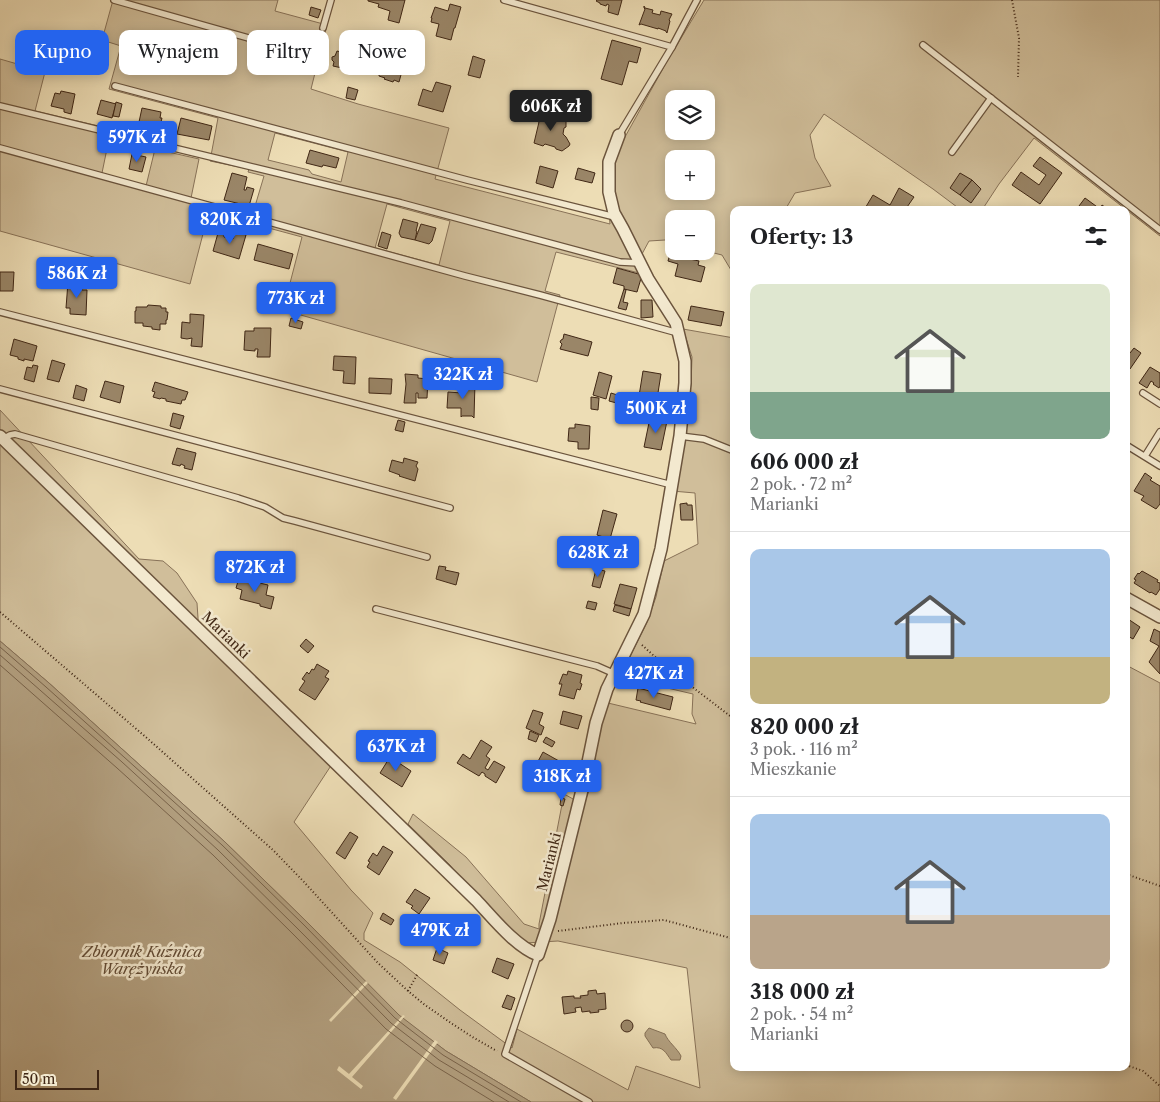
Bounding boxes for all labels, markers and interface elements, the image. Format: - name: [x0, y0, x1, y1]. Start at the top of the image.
- chip: Kupno: [15, 30, 109, 75]
- chip: Wynajem: [119, 30, 237, 75]
- chip: Filtry: [247, 30, 329, 75]
- chip: Nowe: [339, 30, 425, 75]
- pin: 606K zł: [505, 90, 597, 132]
- map controls: [665, 90, 715, 260]
- button: layers: [665, 90, 715, 140]
- text: 606K zł: [521, 96, 581, 116]
- pin: 597K zł: [91, 120, 183, 163]
- text: 597K zł: [108, 127, 166, 147]
- button: +: [665, 150, 715, 200]
- pin: 820K zł: [184, 202, 276, 245]
- text: 820K zł: [200, 209, 260, 229]
- button: −: [665, 210, 715, 260]
- icon: filters: [1082, 222, 1110, 250]
- text: Oferty: 13: [750, 224, 853, 249]
- pin: 586K zł: [31, 256, 123, 299]
- text: 586K zł: [47, 263, 107, 283]
- pin: 773K zł: [250, 282, 342, 324]
- text: 773K zł: [268, 288, 324, 308]
- icon: home: [885, 316, 975, 406]
- pin: 322K zł: [417, 358, 509, 400]
- text: 322K zł: [433, 364, 493, 384]
- pin: 500K zł: [610, 392, 702, 434]
- text: 500K zł: [626, 398, 686, 418]
- text: 606 000 zł: [750, 449, 858, 474]
- text: 2 pok. · 72 m²: [750, 474, 852, 494]
- text: Marianki: [750, 494, 819, 514]
- pin: 628K zł: [552, 536, 644, 578]
- text: 628K zł: [568, 542, 628, 562]
- pin: 872K zł: [209, 550, 301, 593]
- text: 872K zł: [226, 557, 284, 577]
- icon: home: [885, 582, 975, 672]
- street label: Marianki: [198, 608, 254, 662]
- pin: 427K zł: [608, 656, 700, 699]
- text: 427K zł: [625, 663, 683, 683]
- text: 820 000 zł: [750, 714, 859, 739]
- pin: 637K zł: [350, 730, 442, 772]
- text: 637K zł: [367, 736, 425, 756]
- text: 3 pok. · 116 m²: [750, 739, 858, 759]
- text: Mieszkanie: [750, 759, 836, 779]
- pin: 318K zł: [516, 760, 608, 802]
- text: 318K zł: [533, 766, 591, 786]
- street label: Marianki: [533, 831, 565, 893]
- icon: home: [885, 847, 975, 937]
- pin: 479K zł: [394, 914, 486, 956]
- text: 479K zł: [411, 920, 469, 940]
- water label: Zbiornik Kuźnica Warężyńska: [81, 942, 202, 978]
- text: 318 000 zł: [750, 979, 854, 1004]
- text: 2 pok. · 54 m²: [750, 1004, 853, 1024]
- text: Marianki: [750, 1024, 819, 1044]
- scale bar: [15, 1067, 99, 1090]
- text: 50 m: [22, 1070, 55, 1088]

